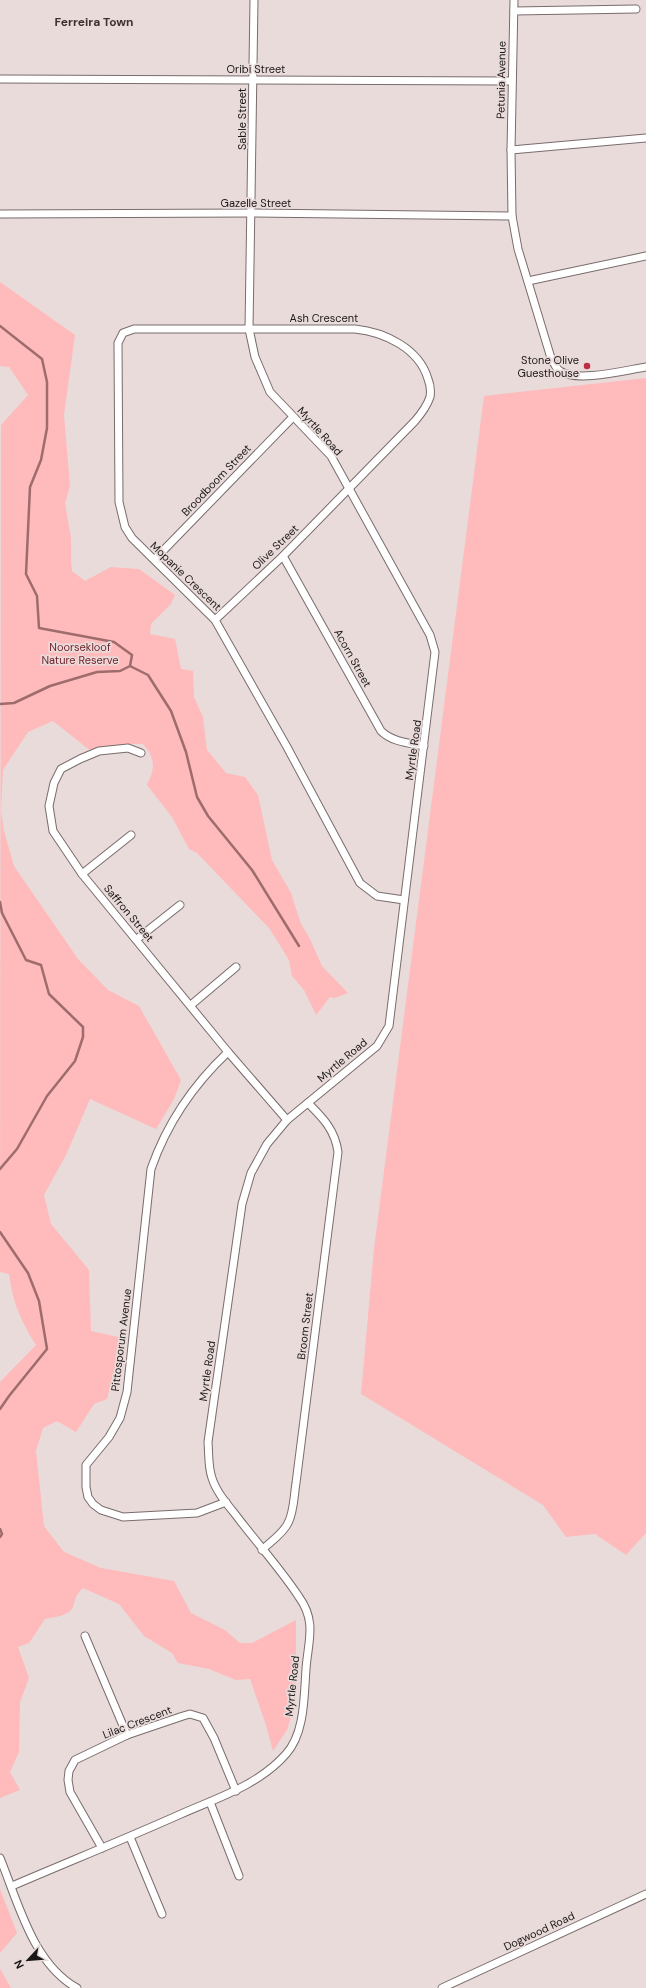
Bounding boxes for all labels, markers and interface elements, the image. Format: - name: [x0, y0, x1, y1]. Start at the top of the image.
- district label: Ferreira Town: [54, 14, 134, 30]
- street label: Petunia Avenue: [493, 41, 509, 119]
- street label: Oribi Street: [227, 62, 285, 76]
- street label: Sable Street: [235, 88, 249, 150]
- street label: Gazelle Street: [221, 196, 291, 210]
- street label: Ash Crescent: [290, 311, 358, 325]
- place label: Stone Olive Guesthouse: [518, 353, 579, 380]
- marker: Stone Olive Guesthouse: [582, 361, 592, 371]
- street label: Myrtle Road: [294, 404, 346, 458]
- street label: Broodboom Street: [178, 441, 254, 519]
- street label: Olive Street: [249, 521, 301, 573]
- street label: Mopanie Crescent: [148, 539, 224, 613]
- street label: Acorn Street: [331, 626, 375, 690]
- park label: Noorsekloof Nature Reserve: [41, 640, 119, 667]
- street label: Myrtle Road: [402, 719, 424, 781]
- street label: Saffron Street: [101, 881, 157, 945]
- street label: Myrtle Road: [314, 1035, 370, 1085]
- street label: Pittosporum Avenue: [108, 1288, 134, 1392]
- street label: Broom Street: [294, 1292, 316, 1360]
- street label: Myrtle Road: [196, 1340, 218, 1402]
- street label: Myrtle Road: [282, 1655, 302, 1717]
- street label: Lilac Crescent: [101, 1702, 173, 1742]
- street label: Dogwood Road: [501, 1908, 577, 1954]
- north arrow: [8, 1940, 48, 1980]
- text: N: [11, 1958, 27, 1971]

